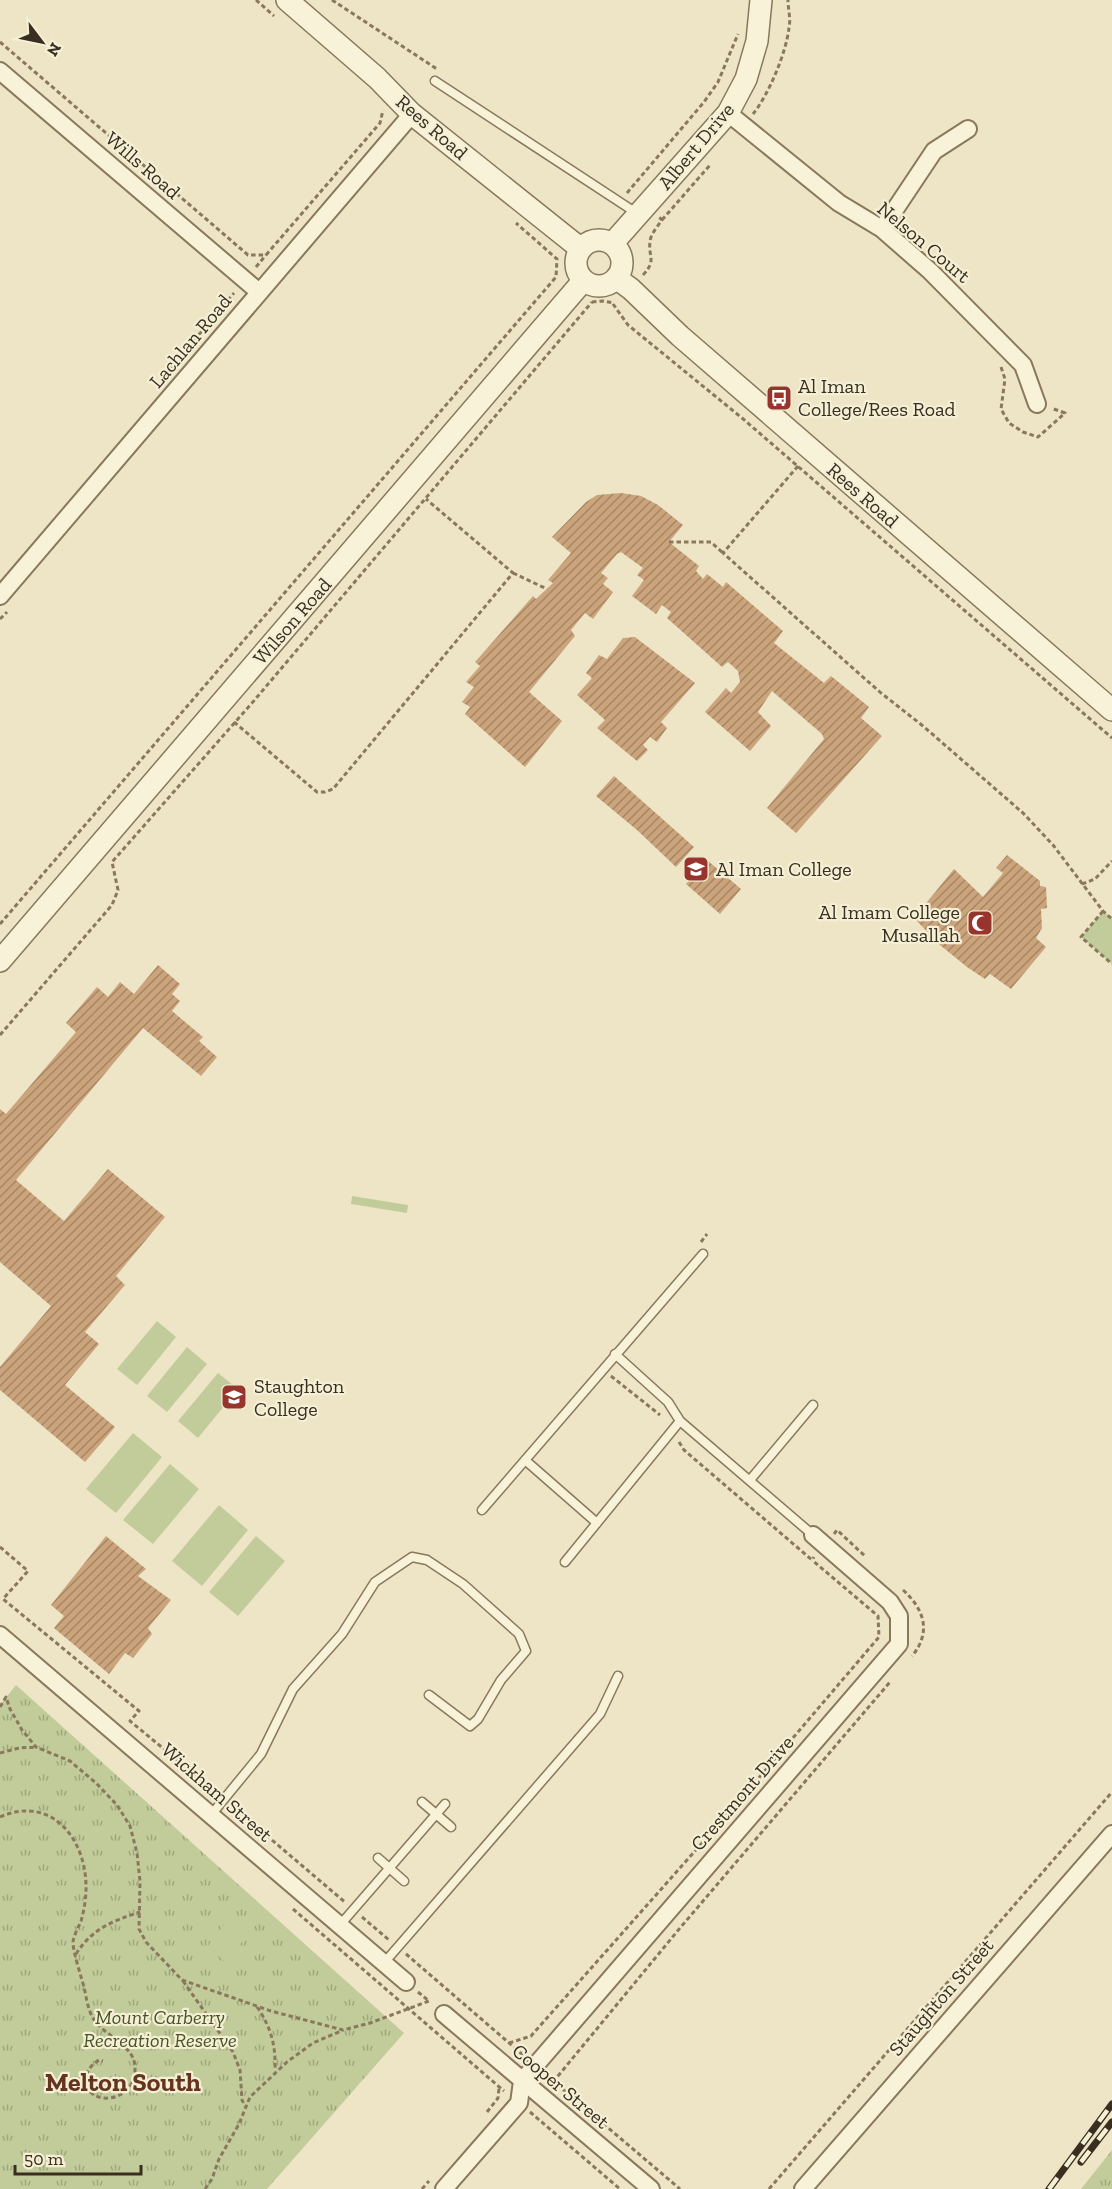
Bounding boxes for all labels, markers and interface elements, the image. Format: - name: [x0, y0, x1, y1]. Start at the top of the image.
- north arrow: [12, 12, 72, 72]
- text: N: [43, 39, 66, 60]
- street label: Rees Road: [391, 89, 473, 165]
- street label: Albert Drive: [653, 98, 739, 194]
- street label: Wills Road: [101, 126, 185, 204]
- street label: Nelson Court: [873, 196, 976, 288]
- street label: Lachlan Road: [144, 289, 236, 393]
- place label: Al Iman College/Rees Road: [798, 374, 956, 421]
- bus stop icon: Al Iman College/Rees Road: [764, 383, 794, 413]
- street label: Rees Road: [822, 457, 904, 533]
- street label: Wilson Road: [248, 573, 336, 669]
- school or university icon: Al Iman College: [681, 854, 711, 884]
- place label: Al Iman College: [716, 857, 852, 881]
- place label: Al Imam College Musallah: [818, 900, 961, 947]
- mosque icon: Al Imam College Musallah: [965, 908, 995, 938]
- place label: Staughton College: [254, 1374, 345, 1421]
- school or university icon: Staughton College: [219, 1382, 249, 1412]
- street label: Crestmont Drive: [685, 1730, 799, 1856]
- street label: Wickham Street: [157, 1737, 278, 1847]
- street label: Staughton Street: [884, 1933, 999, 2061]
- park label: Mount Carberry Recreation Reserve: [83, 2005, 237, 2052]
- street label: Cooper Street: [508, 2039, 615, 2134]
- district label: Melton South: [45, 2066, 201, 2098]
- scale bar: [15, 2138, 141, 2176]
- text: 50 m: [24, 2148, 64, 2170]

